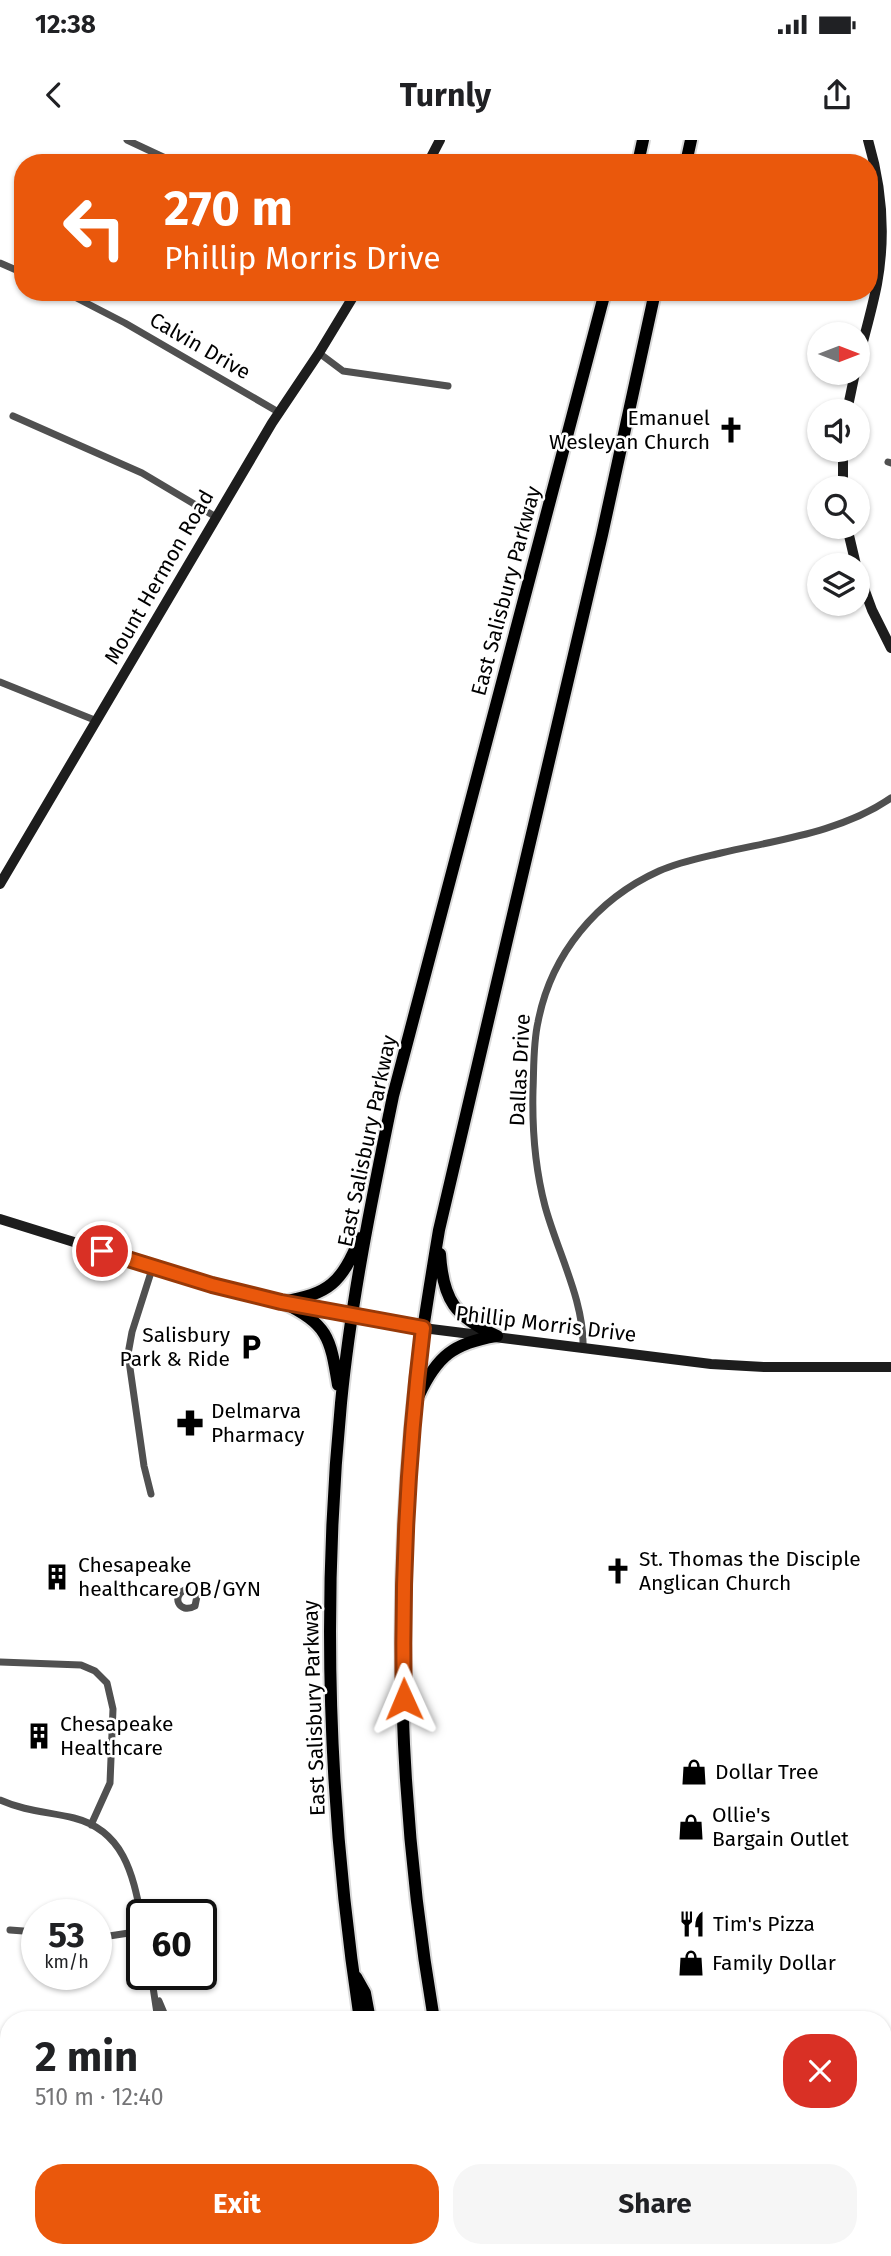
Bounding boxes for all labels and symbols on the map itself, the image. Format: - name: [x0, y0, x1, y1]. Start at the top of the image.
- street label: Calvin Drive: [145, 307, 255, 385]
- north arrow: [807, 322, 870, 385]
- place label: Emanuel Wesleyan Church: [549, 405, 710, 455]
- church icon: Emanuel Wesleyan Church: [716, 415, 746, 445]
- street label: East Salisbury Parkway: [465, 483, 547, 699]
- street label: Mount Hermon Road: [99, 485, 219, 669]
- street label: Dallas Drive: [504, 1013, 536, 1127]
- street label: East Salisbury Parkway: [332, 1032, 402, 1249]
- pin: [72, 1221, 132, 1281]
- street label: Phillip Morris Drive: [454, 1300, 638, 1348]
- place label: Salisbury Park & Ride: [120, 1322, 231, 1372]
- parking icon: Salisbury Park & Ride: [236, 1332, 266, 1362]
- place label: Delmarva Pharmacy: [211, 1398, 305, 1448]
- pharmacy icon: Delmarva Pharmacy: [175, 1408, 205, 1438]
- place label: St. Thomas the Disciple Anglican Church: [639, 1546, 861, 1596]
- place label: Chesapeake healthcare OB/GYN: [78, 1552, 261, 1602]
- church icon: St. Thomas the Disciple Anglican Church: [603, 1556, 633, 1586]
- building icon: Chesapeake healthcare OB/GYN: [42, 1562, 72, 1592]
- street label: East Salisbury Parkway: [297, 1599, 331, 1816]
- position arrow: [367, 1662, 441, 1736]
- place label: Chesapeake Healthcare: [60, 1711, 173, 1761]
- building icon: Chesapeake Healthcare: [24, 1721, 54, 1751]
- shop icon: Dollar Tree: [679, 1757, 709, 1787]
- place label: Dollar Tree: [715, 1759, 819, 1785]
- place label: Ollie's Bargain Outlet: [712, 1802, 849, 1852]
- shop icon: Ollie's Bargain Outlet: [676, 1812, 706, 1842]
- speed limit sign: 60: [126, 1899, 217, 1990]
- restaurant icon: Tim's Pizza: [677, 1909, 707, 1939]
- place label: Tim's Pizza: [713, 1911, 815, 1937]
- shop icon: Family Dollar: [676, 1948, 706, 1978]
- place label: Family Dollar: [712, 1950, 836, 1976]

